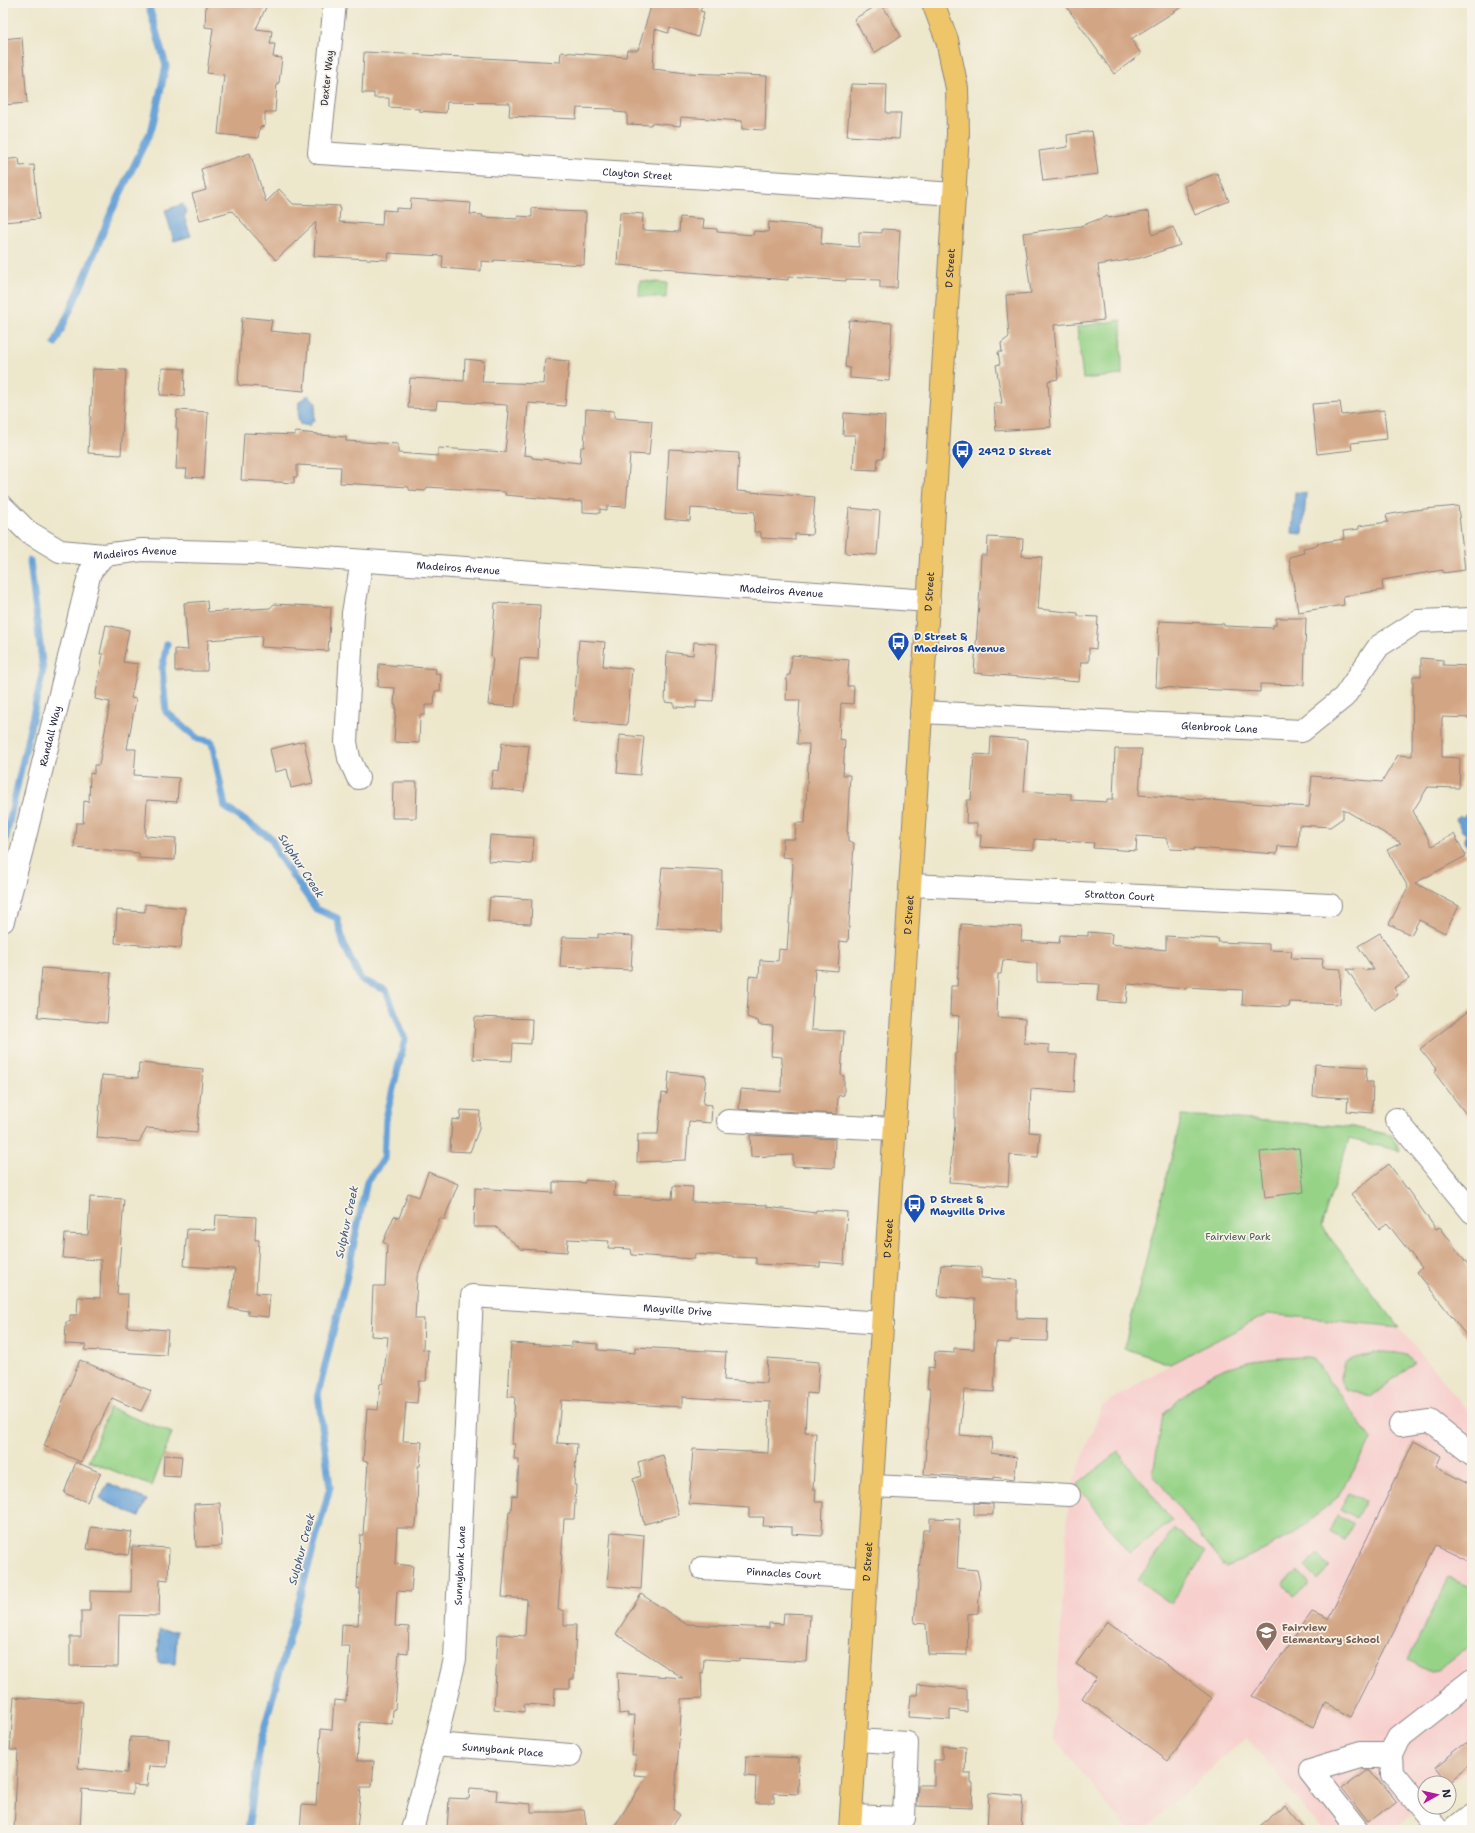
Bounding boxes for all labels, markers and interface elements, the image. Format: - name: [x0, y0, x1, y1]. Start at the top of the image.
- street label: Dexter Way: [318, 49, 336, 107]
- street label: Clayton Street: [602, 165, 673, 182]
- street label: D Street: [942, 248, 957, 288]
- bus stop icon: 2492 D Street: [949, 438, 975, 471]
- place label: 2492 D Street: [978, 445, 1052, 458]
- street label: Madeiros Avenue: [93, 543, 177, 562]
- street label: Madeiros Avenue: [416, 558, 501, 577]
- street label: D Street: [921, 571, 937, 612]
- street label: Madeiros Avenue: [739, 581, 824, 600]
- bus stop icon: D Street & Madeiros Avenue: [885, 629, 911, 662]
- place label: D Street & Madeiros Avenue: [914, 630, 1005, 655]
- street label: Randall Way: [36, 704, 64, 768]
- street label: Glenbrook Lane: [1181, 718, 1259, 735]
- water label: Sulphur Creek: [275, 831, 328, 902]
- street label: Stratton Court: [1084, 887, 1155, 903]
- street label: D Street: [901, 895, 916, 935]
- water label: Sulphur Creek: [332, 1184, 362, 1260]
- bus stop icon: D Street & Mayville Drive: [901, 1192, 927, 1225]
- place label: D Street & Mayville Drive: [930, 1193, 1005, 1218]
- street label: D Street: [880, 1218, 895, 1258]
- park label: Fairview Park: [1205, 1230, 1271, 1243]
- street label: Mayville Drive: [643, 1301, 713, 1318]
- water label: Sulphur Creek: [285, 1511, 319, 1587]
- street label: Sunnybank Lane: [451, 1525, 468, 1606]
- street label: D Street: [859, 1541, 875, 1582]
- street label: Pinnacles Court: [746, 1564, 822, 1582]
- school or university icon: Fairview Elementary School: [1253, 1620, 1279, 1653]
- place label: Fairview Elementary School: [1282, 1621, 1380, 1646]
- street label: Sunnybank Place: [461, 1740, 544, 1759]
- north arrow: [1417, 1775, 1457, 1815]
- text: N: [1438, 1788, 1454, 1799]

